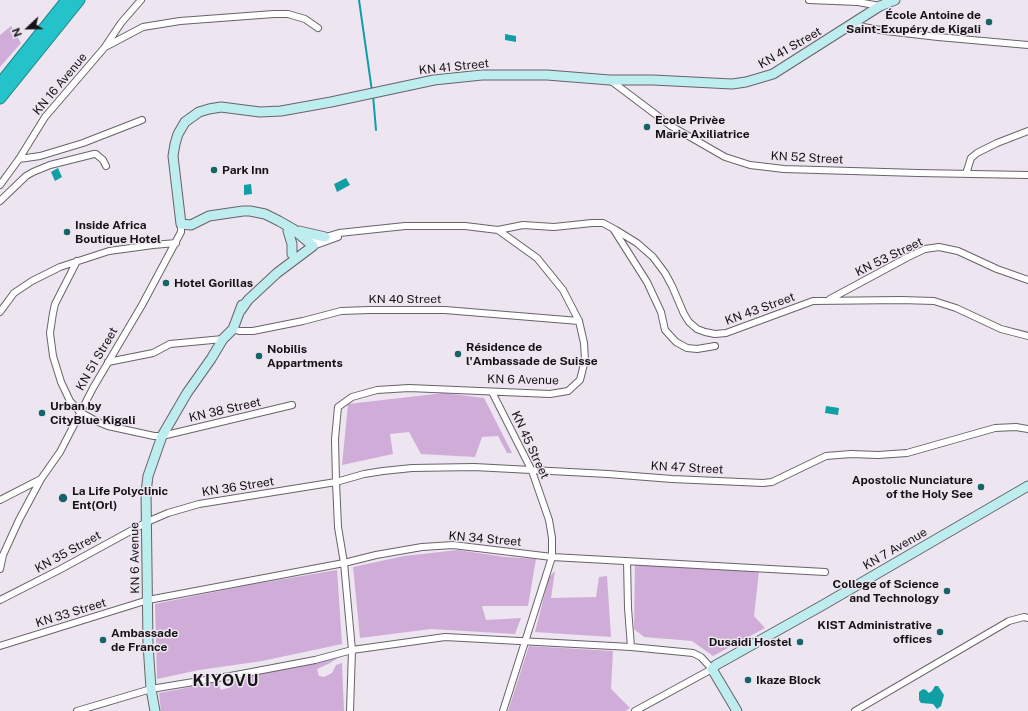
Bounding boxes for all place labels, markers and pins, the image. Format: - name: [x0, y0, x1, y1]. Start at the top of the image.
- place label: École Antoine de Saint-Exupéry de Kigali: [846, 8, 981, 36]
- marker: École Antoine de Saint-Exupéry de Kigali: [984, 17, 994, 27]
- place label: Ecole Privèe Marie Axiliatrice: [655, 113, 750, 141]
- marker: Ecole Privèe Marie Axiliatrice: [642, 122, 652, 132]
- place label: Park Inn: [222, 163, 269, 177]
- marker: Park Inn: [209, 165, 219, 175]
- place label: Inside Africa Boutique Hotel: [75, 218, 161, 246]
- marker: Inside Africa Boutique Hotel: [62, 227, 72, 237]
- place label: Hotel Gorillas: [174, 276, 253, 290]
- marker: Hotel Gorillas: [161, 278, 171, 288]
- place label: Résidence de l'Ambassade de Suisse: [466, 340, 598, 368]
- place label: Nobilis Appartments: [267, 342, 343, 370]
- marker: Résidence de l'Ambassade de Suisse: [453, 349, 463, 359]
- marker: Nobilis Appartments: [254, 351, 264, 361]
- place label: Urban by CityBlue Kigali: [50, 399, 135, 427]
- marker: Urban by CityBlue Kigali: [37, 408, 47, 418]
- place label: Apostolic Nunciature of the Holy See: [852, 473, 973, 501]
- marker: Apostolic Nunciature of the Holy See: [976, 482, 986, 492]
- place label: La Life Polyclinic Ent(Orl): [72, 484, 168, 512]
- marker: La Life Polyclinic Ent(Orl): [57, 492, 69, 504]
- place label: College of Science and Technology: [833, 577, 939, 605]
- marker: College of Science and Technology: [942, 586, 952, 596]
- place label: KIST Administrative offices: [817, 618, 932, 646]
- place label: Ambassade de France: [111, 626, 178, 654]
- marker: KIST Administrative offices: [935, 627, 945, 637]
- marker: Ambassade de France: [98, 635, 108, 645]
- place label: Dusaidi Hostel: [709, 635, 792, 649]
- marker: Dusaidi Hostel: [795, 637, 805, 647]
- place label: Ikaze Block: [756, 673, 821, 687]
- marker: Ikaze Block: [743, 675, 753, 685]

